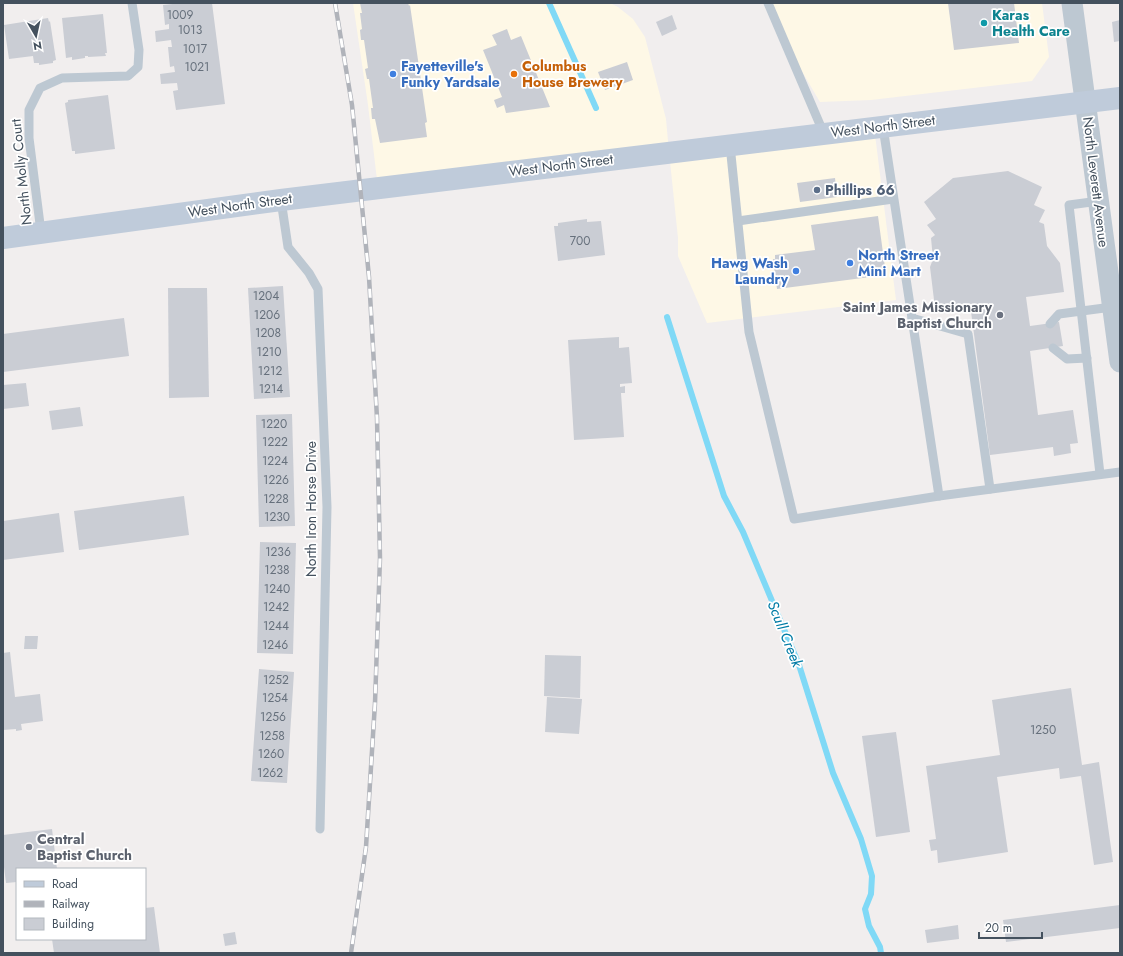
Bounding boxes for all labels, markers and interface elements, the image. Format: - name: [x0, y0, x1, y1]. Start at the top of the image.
- place label: Karas Health Care: [992, 5, 1070, 41]
- house number: 1009: [167, 6, 193, 24]
- north arrow: [16, 16, 56, 56]
- marker: Karas Health Care: [979, 18, 989, 28]
- house number: 1013: [178, 21, 203, 39]
- text: N: [32, 37, 43, 54]
- house number: 1017: [183, 40, 208, 58]
- place label: Fayetteville's Funky Yardsale: [401, 56, 500, 92]
- place label: Columbus House Brewery: [522, 56, 623, 92]
- house number: 1021: [185, 58, 209, 76]
- marker: Fayetteville's Funky Yardsale: [388, 69, 398, 79]
- marker: Columbus House Brewery: [509, 69, 519, 79]
- street label: West North Street: [830, 110, 937, 142]
- street label: North Leverett Avenue: [1078, 116, 1114, 248]
- street label: North Molly Court: [5, 117, 37, 226]
- street label: West North Street: [508, 149, 615, 181]
- place label: Phillips 66: [825, 180, 895, 200]
- marker: Phillips 66: [812, 185, 822, 195]
- street label: West North Street: [187, 188, 294, 222]
- house number: 700: [570, 232, 590, 250]
- place label: North Street Mini Mart: [858, 245, 940, 281]
- place label: Hawg Wash Laundry: [711, 253, 789, 289]
- marker: North Street Mini Mart: [845, 258, 855, 268]
- marker: Hawg Wash Laundry: [791, 266, 801, 276]
- house number: 1204: [253, 287, 279, 305]
- place label: Saint James Missionary Baptist Church: [843, 297, 993, 333]
- house number: 1206: [254, 306, 280, 324]
- marker: Saint James Missionary Baptist Church: [995, 310, 1005, 320]
- house number: 1208: [255, 324, 281, 342]
- house number: 1210: [257, 343, 281, 361]
- house number: 1212: [258, 362, 282, 380]
- house number: 1214: [259, 380, 283, 398]
- house number: 1220: [261, 415, 287, 433]
- house number: 1222: [262, 433, 288, 451]
- street label: North Iron Horse Drive: [301, 441, 321, 577]
- house number: 1224: [262, 452, 288, 470]
- house number: 1226: [263, 471, 289, 489]
- house number: 1228: [263, 490, 289, 508]
- house number: 1230: [264, 508, 290, 526]
- house number: 1236: [265, 543, 291, 561]
- house number: 1238: [264, 561, 290, 579]
- house number: 1240: [264, 580, 290, 598]
- water label: Scull Creek: [762, 597, 809, 671]
- house number: 1242: [263, 598, 289, 616]
- house number: 1244: [263, 617, 289, 635]
- house number: 1246: [262, 636, 288, 654]
- house number: 1252: [263, 671, 289, 689]
- house number: 1254: [262, 689, 288, 707]
- house number: 1256: [260, 708, 286, 726]
- house number: 1250: [1030, 721, 1056, 739]
- house number: 1258: [259, 727, 285, 745]
- house number: 1260: [258, 745, 284, 763]
- house number: 1262: [257, 764, 283, 782]
- place label: Central Baptist Church: [37, 829, 132, 865]
- marker: Central Baptist Church: [24, 842, 34, 852]
- legend: [16, 868, 146, 940]
- text: Road: [52, 875, 78, 893]
- text: Railway: [52, 895, 90, 913]
- scale bar: [979, 914, 1042, 940]
- text: Building: [52, 915, 94, 933]
- text: 20 m: [985, 919, 1012, 937]

